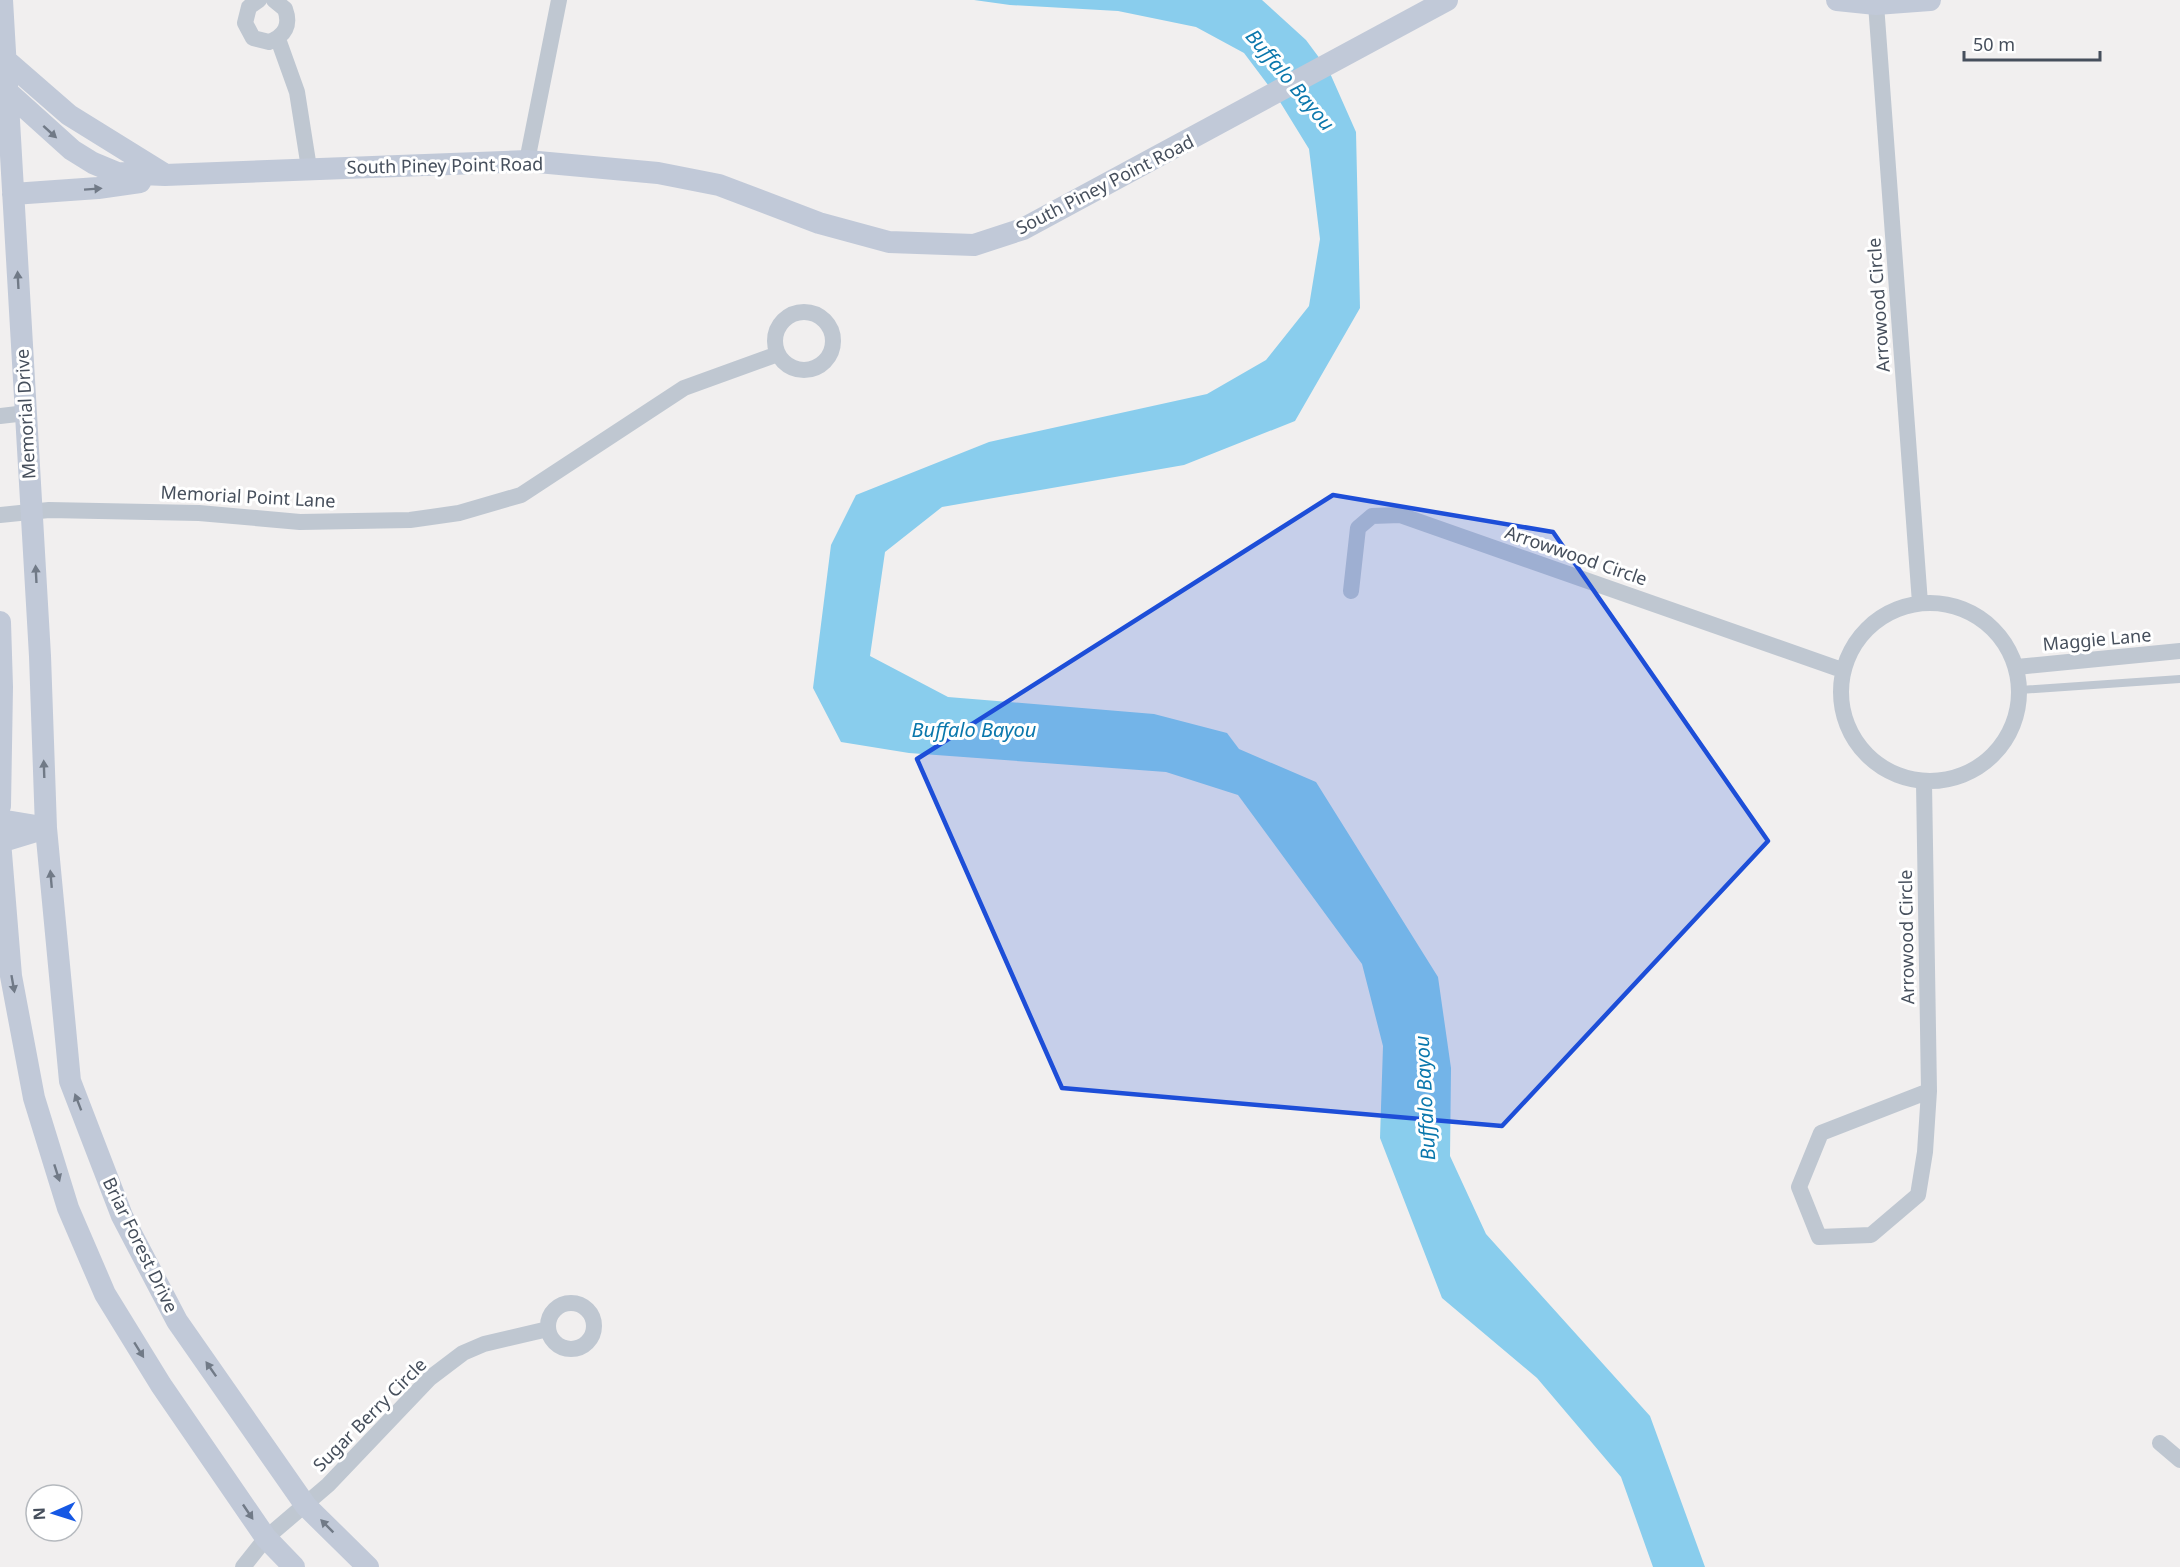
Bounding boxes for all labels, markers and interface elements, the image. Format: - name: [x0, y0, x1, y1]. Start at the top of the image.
- water label: Buffalo Bayou: [1240, 23, 1341, 136]
- scale bar: [1964, 24, 2100, 62]
- text: 50 m: [1973, 32, 2015, 56]
- one-way arrow: [43, 125, 58, 139]
- street label: South Piney Point Road: [1012, 129, 1198, 239]
- street label: South Piney Point Road: [347, 151, 543, 179]
- one-way arrow: [83, 184, 102, 193]
- street label: Arrowood Circle: [1861, 237, 1895, 373]
- one-way arrow: [14, 270, 23, 289]
- street label: Memorial Drive: [10, 348, 40, 480]
- street label: Memorial Point Lane: [160, 479, 336, 513]
- street label: Arrowwood Circle: [1502, 519, 1651, 591]
- one-way arrow: [31, 565, 40, 584]
- street label: Maggie Lane: [2042, 622, 2152, 656]
- water label: Buffalo Bayou: [912, 716, 1036, 743]
- one-way arrow: [39, 760, 49, 779]
- one-way arrow: [46, 869, 56, 888]
- street label: Arrowood Circle: [1893, 869, 1919, 1005]
- one-way arrow: [8, 975, 17, 994]
- water label: Buffalo Bayou: [1408, 1035, 1441, 1161]
- one-way arrow: [73, 1093, 82, 1111]
- one-way arrow: [53, 1164, 63, 1182]
- street label: Briar Forest Drive: [98, 1173, 184, 1316]
- one-way arrow: [133, 1342, 144, 1358]
- street label: Sugar Berry Circle: [307, 1352, 431, 1476]
- one-way arrow: [205, 1362, 217, 1378]
- north arrow: [24, 1483, 84, 1543]
- one-way arrow: [242, 1503, 253, 1520]
- text: N: [28, 1507, 50, 1521]
- one-way arrow: [319, 1519, 334, 1533]

